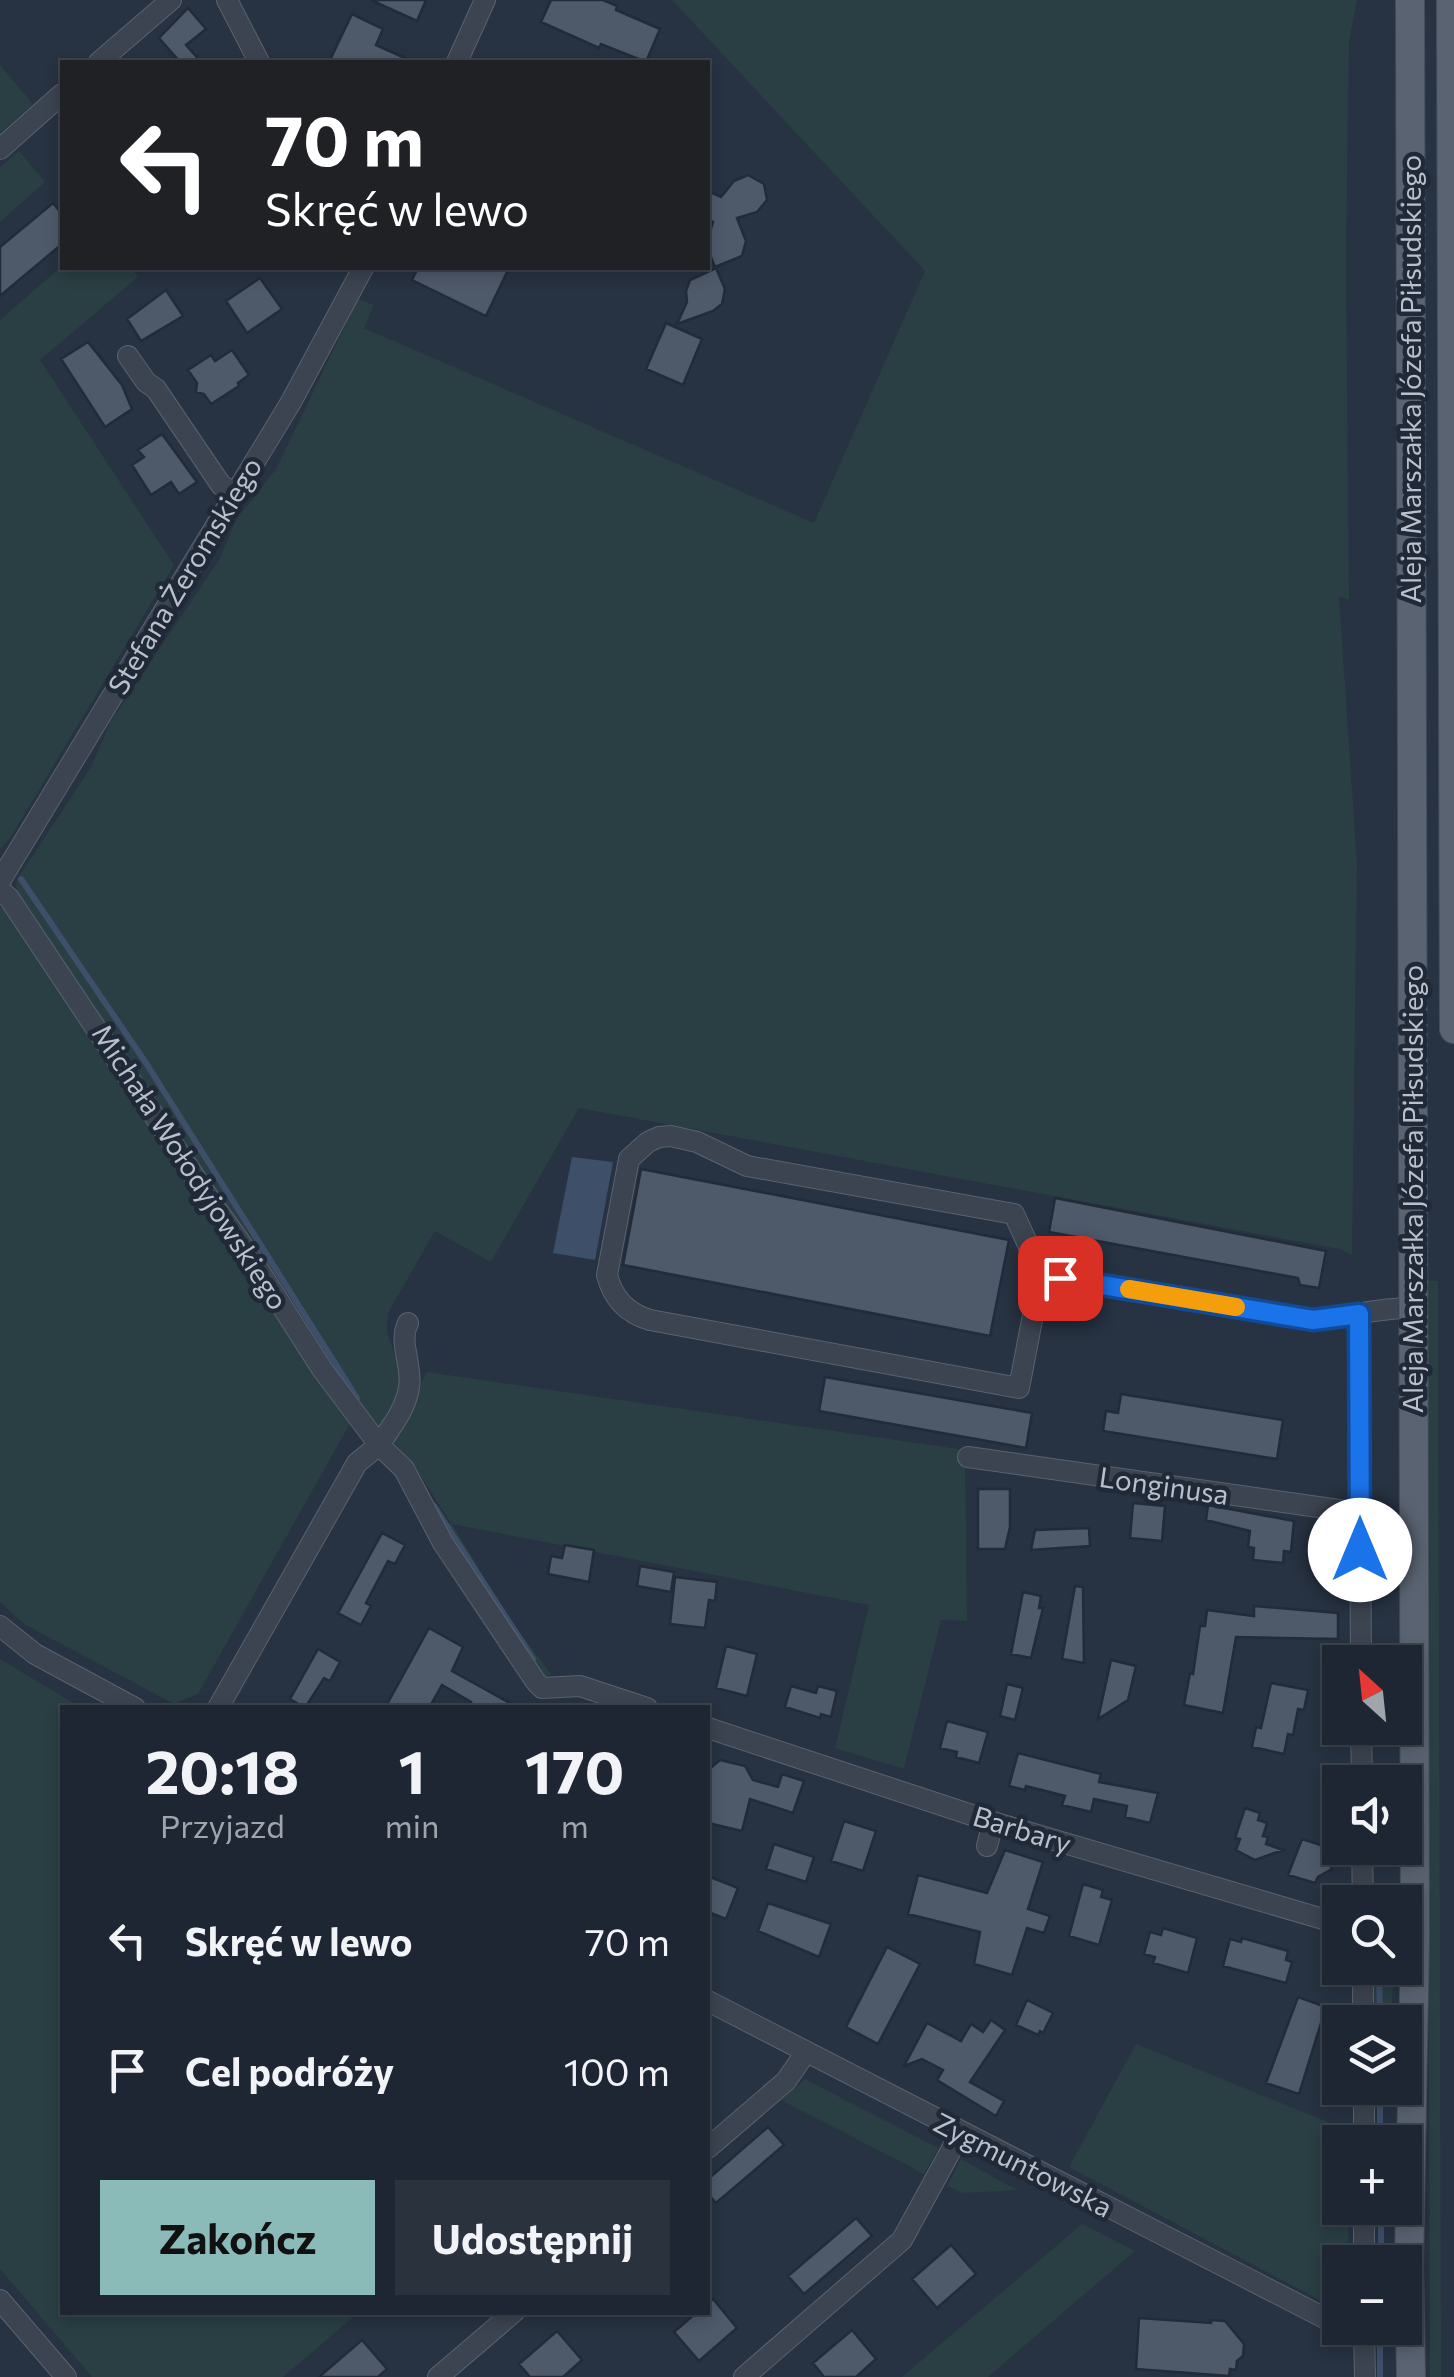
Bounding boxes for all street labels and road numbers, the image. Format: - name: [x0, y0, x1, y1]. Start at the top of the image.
- street label: Aleja Marszałka Józefa Piłsudskiego: [1393, 155, 1427, 603]
- street label: Stefana Żeromskiego: [100, 451, 268, 700]
- street label: Aleja Marszałka Józefa Piłsudskiego: [1395, 965, 1429, 1413]
- street label: Michała Wołodyjowskiego: [86, 1017, 296, 1316]
- street label: Longinusa: [1097, 1459, 1231, 1511]
- street label: Barbary: [969, 1798, 1075, 1860]
- street label: Zygmuntowska: [929, 2105, 1118, 2224]

